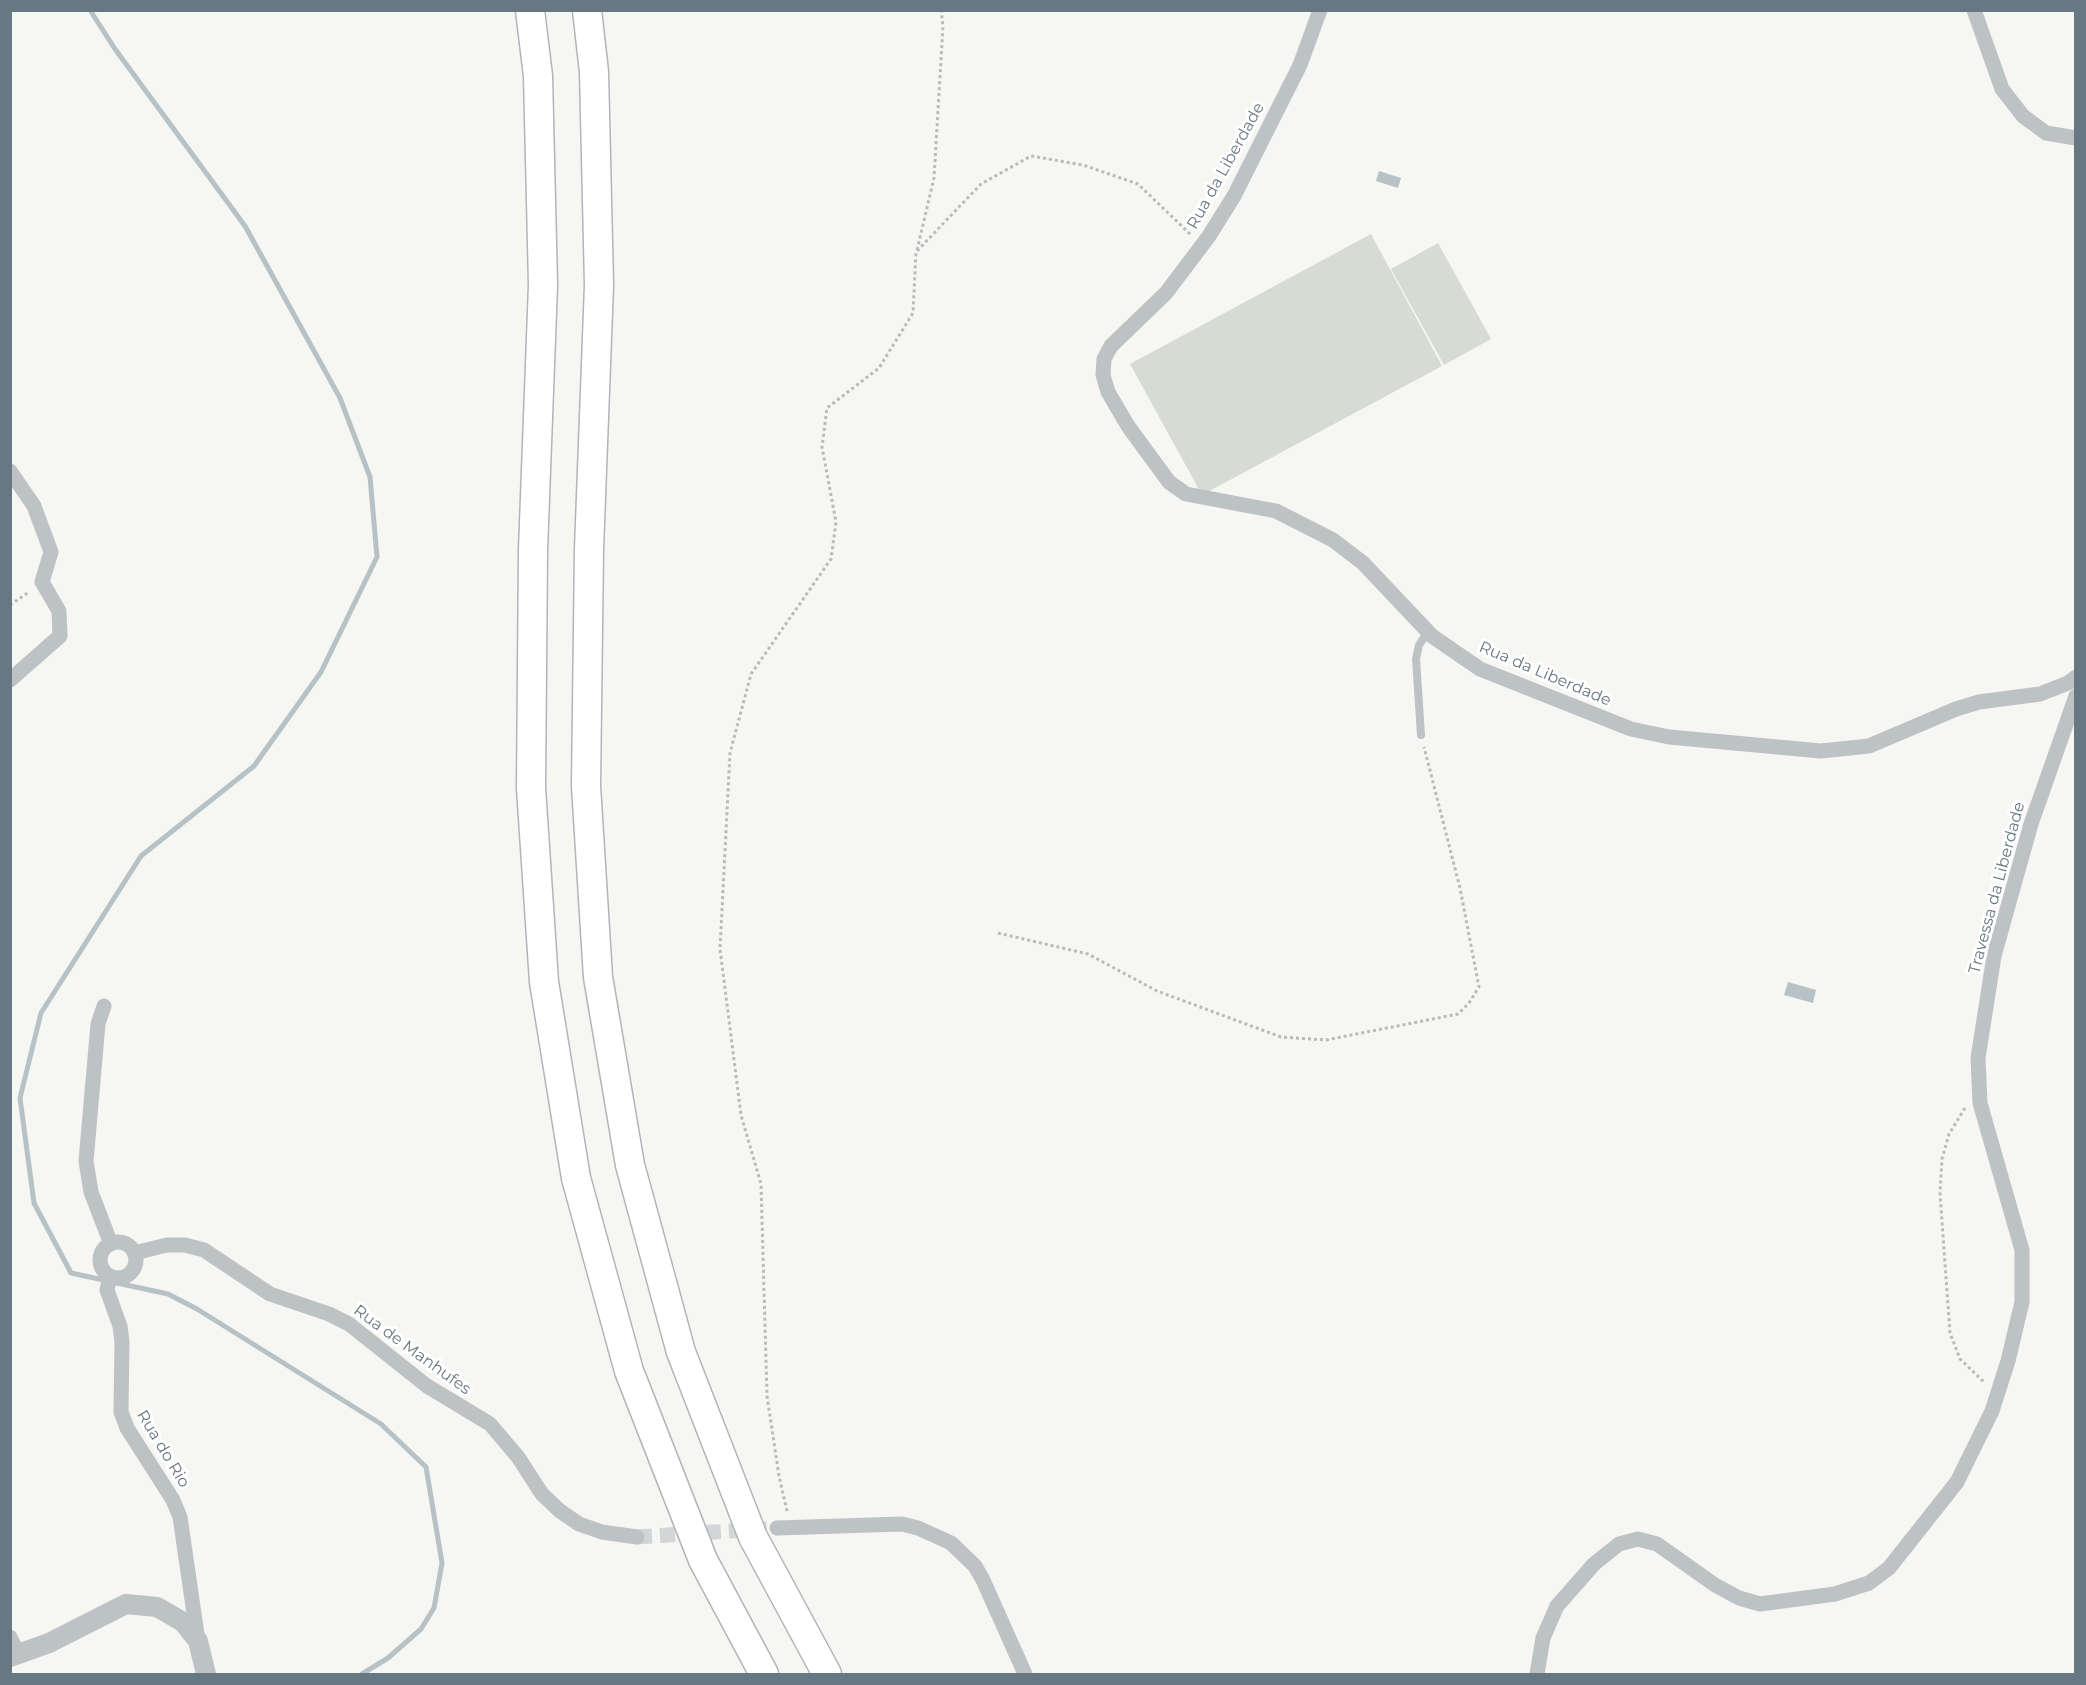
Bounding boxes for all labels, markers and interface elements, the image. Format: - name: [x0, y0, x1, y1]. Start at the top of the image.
- street label: Rua da Liberdade: [1183, 99, 1269, 233]
- street label: Rua da Liberdade: [1476, 637, 1614, 711]
- street label: Travessa da Liberdade: [1965, 800, 2029, 976]
- street label: Rua de Manhufes: [350, 1301, 474, 1399]
- street label: Rua do Rio: [132, 1407, 194, 1491]

